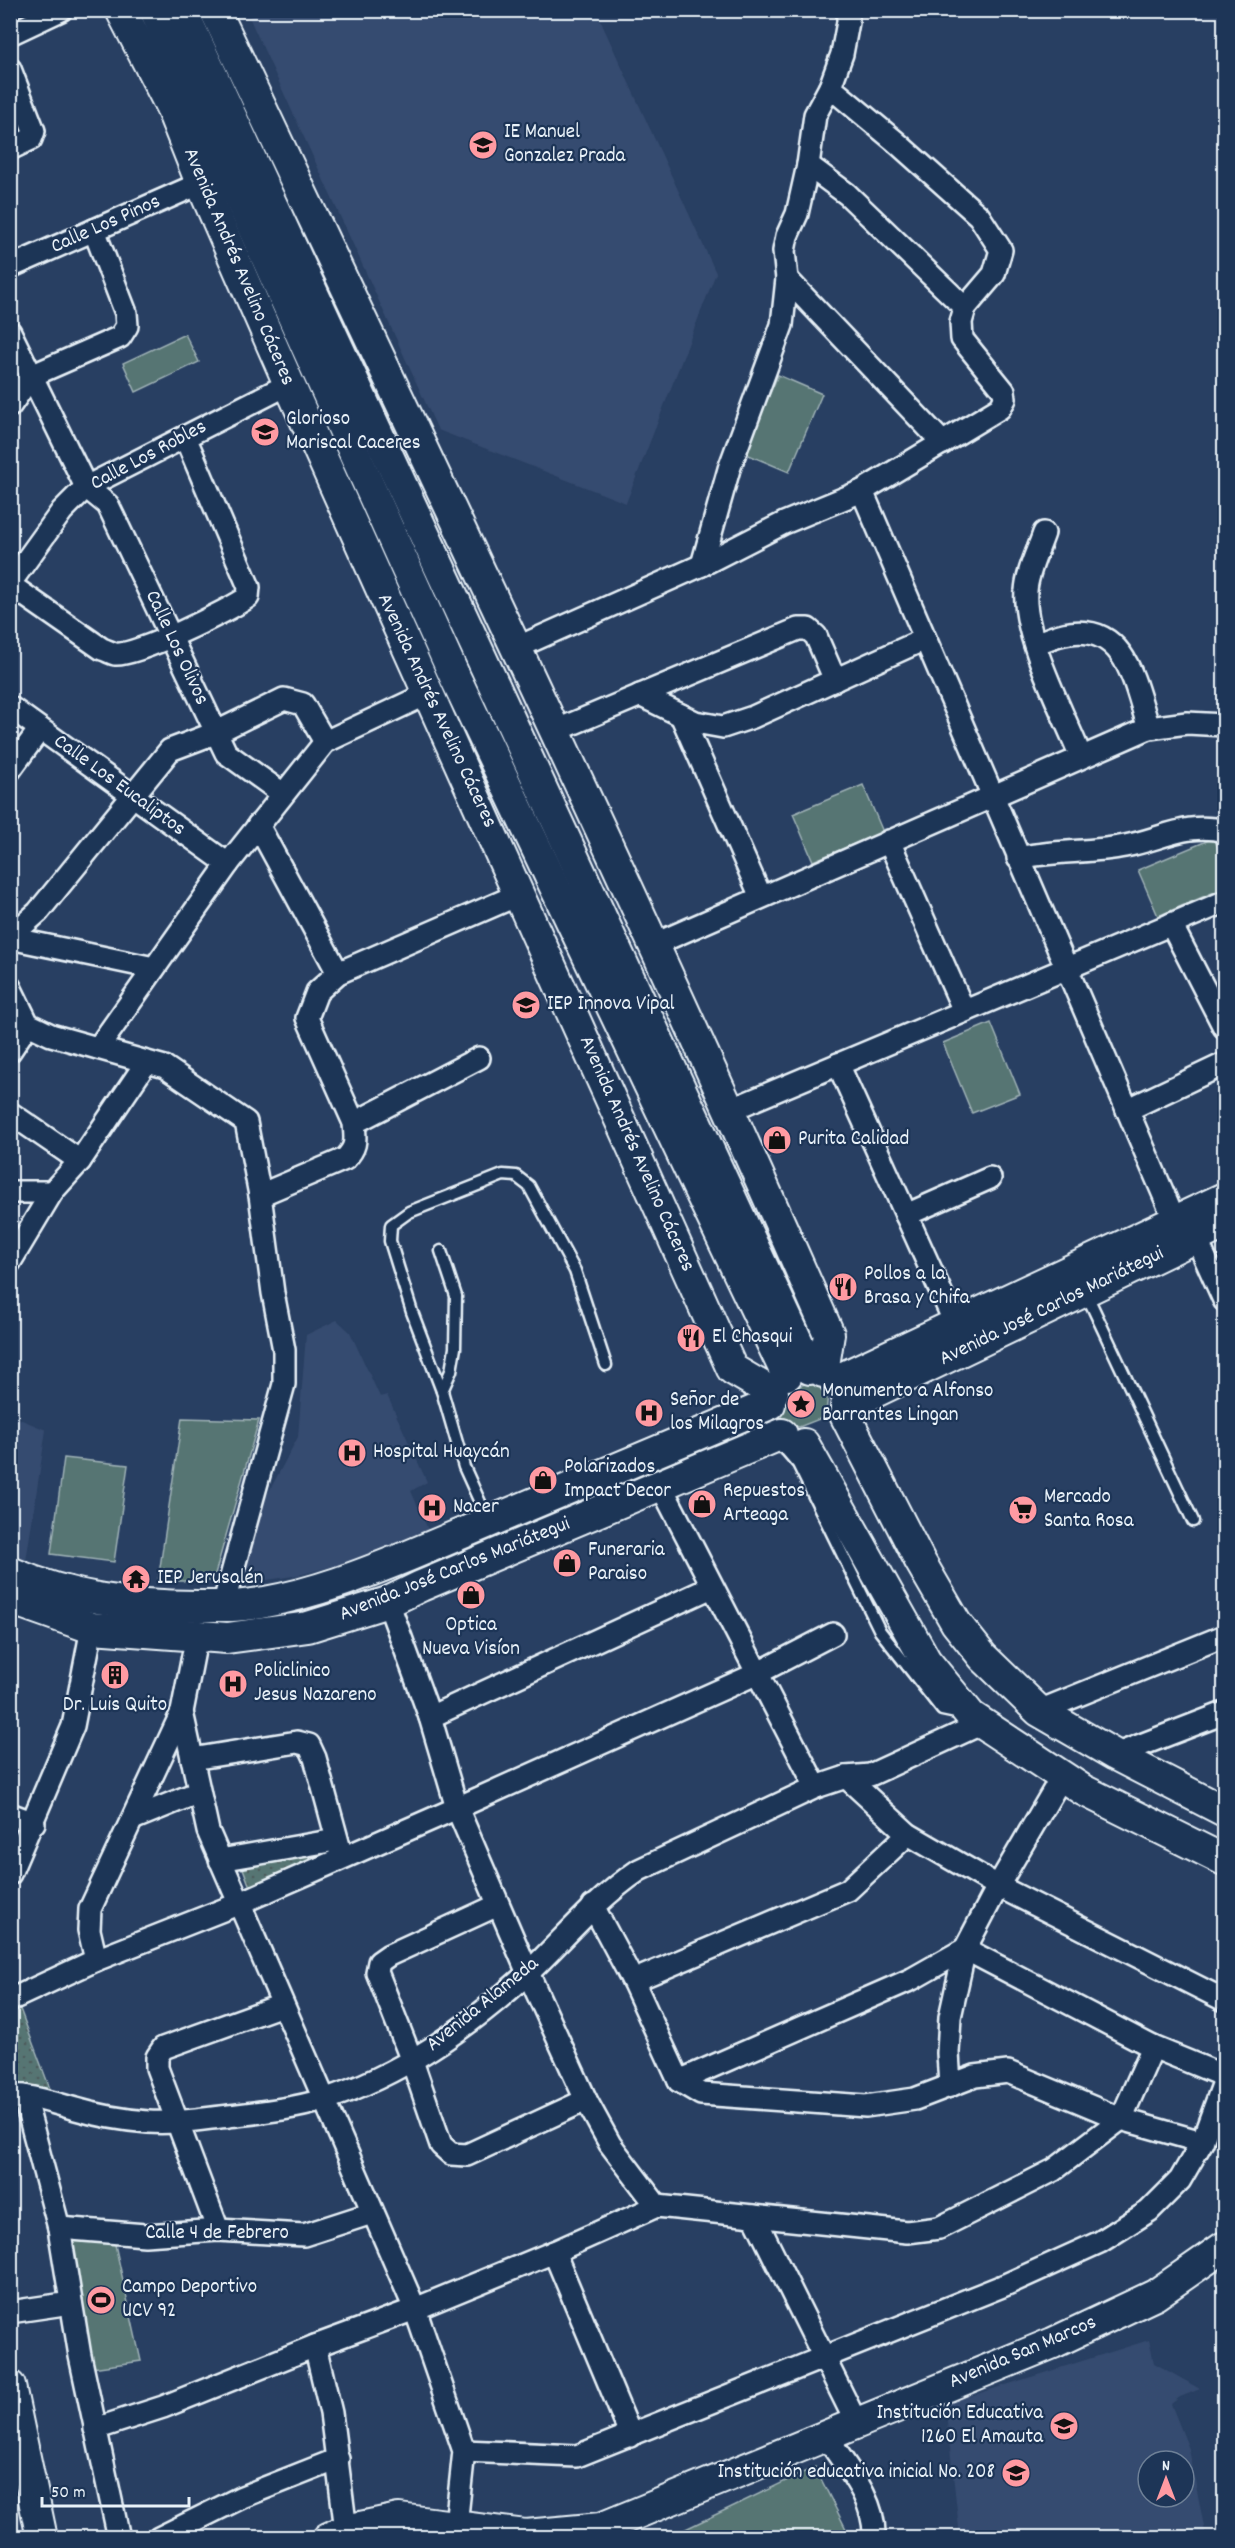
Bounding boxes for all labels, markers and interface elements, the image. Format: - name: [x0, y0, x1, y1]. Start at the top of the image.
- place label: IE Manuel Gonzalez Prada: [504, 118, 627, 172]
- school or university icon: IE Manuel Gonzalez Prada: [467, 129, 499, 161]
- street label: Avenida Andrés Avelino Cáceres: [174, 144, 302, 390]
- street label: Calle Los Pinos: [46, 187, 166, 263]
- place label: Glorioso Mariscal Caceres: [286, 405, 421, 459]
- street label: Calle Los Robles: [86, 413, 212, 499]
- school or university icon: Glorioso Mariscal Caceres: [249, 416, 281, 448]
- street label: Calle Los Olivos: [136, 586, 216, 710]
- street label: Avenida Andrés Avelino Cáceres: [368, 589, 504, 833]
- street label: Calle Los Eucaliptos: [47, 728, 191, 844]
- school or university icon: IEP Innova Vipal: [510, 989, 542, 1021]
- place label: IEP Innova Vipal: [547, 990, 675, 1020]
- street label: Avenida Andrés Avelino Cáceres: [570, 1031, 702, 1277]
- shop icon: Purita Calidad: [761, 1124, 793, 1156]
- place label: Purita Calidad: [798, 1125, 909, 1155]
- street label: Avenida José Carlos Mariátegui: [935, 1239, 1170, 1375]
- place label: Pollos a la Brasa y Chifa: [864, 1260, 971, 1314]
- restaurant icon: Pollos a la Brasa y Chifa: [827, 1271, 859, 1303]
- restaurant icon: El Chasqui: [675, 1322, 707, 1354]
- place label: El Chasqui: [712, 1323, 792, 1353]
- place label: Monumento a Alfonso Barrantes Lingan: [822, 1377, 993, 1431]
- place label: Señor de los Milagros: [670, 1386, 764, 1440]
- place icon: Monumento a Alfonso Barrantes Lingan: [785, 1388, 817, 1420]
- hospital icon: Señor de los Milagros: [633, 1397, 665, 1429]
- hospital icon: Hospital Huaycán: [336, 1437, 368, 1469]
- place label: Hospital Huaycán: [373, 1438, 510, 1468]
- place label: Polarizados Impact Decor: [564, 1453, 671, 1507]
- shop icon: Polarizados Impact Decor: [527, 1464, 559, 1496]
- place label: Repuestos Arteaga: [723, 1477, 805, 1531]
- place label: Mercado Santa Rosa: [1044, 1483, 1135, 1537]
- shop icon: Repuestos Arteaga: [686, 1488, 718, 1520]
- hospital icon: Nacer: [416, 1492, 448, 1524]
- place label: Nacer: [453, 1493, 499, 1523]
- supermarket icon: Mercado Santa Rosa: [1007, 1494, 1039, 1526]
- street label: Avenida José Carlos Mariátegui: [335, 1510, 575, 1630]
- place label: Funeraria Paraiso: [588, 1536, 666, 1590]
- shop icon: Funeraria Paraiso: [551, 1547, 583, 1579]
- temple icon: IEP Jerusalén: [120, 1563, 152, 1595]
- place label: IEP Jerusalén: [157, 1564, 264, 1594]
- shop icon: Optica Nueva Visíon: [455, 1579, 487, 1611]
- place label: Optica Nueva Visíon: [422, 1611, 520, 1665]
- place label: Policlinico Jesus Nazareno: [254, 1657, 377, 1711]
- building icon: Dr. Luis Quito: [99, 1659, 131, 1691]
- hospital icon: Policlinico Jesus Nazareno: [217, 1668, 249, 1700]
- place label: Dr. Luis Quito: [63, 1691, 167, 1721]
- street label: Avenida Alameda: [420, 1949, 547, 2060]
- street label: Calle 4 de Febrero: [145, 2219, 289, 2249]
- place label: Campo Deportivo UCV 92: [122, 2273, 257, 2327]
- sports icon: Campo Deportivo UCV 92: [85, 2284, 117, 2316]
- street label: Avenida San Marcos: [945, 2308, 1101, 2398]
- place label: Institución Educativa 1260 El Amauta: [876, 2399, 1044, 2453]
- school or university icon: Institución Educativa 1260 El Amauta: [1048, 2410, 1080, 2442]
- north arrow: [1136, 2449, 1196, 2509]
- text: N: [1162, 2455, 1170, 2478]
- school or university icon: Institución educativa inicial No. 208: [1000, 2457, 1032, 2489]
- place label: Institución educativa inicial No. 208: [718, 2458, 995, 2488]
- scale bar: [42, 2470, 189, 2508]
- text: 50 m: [51, 2481, 86, 2506]

